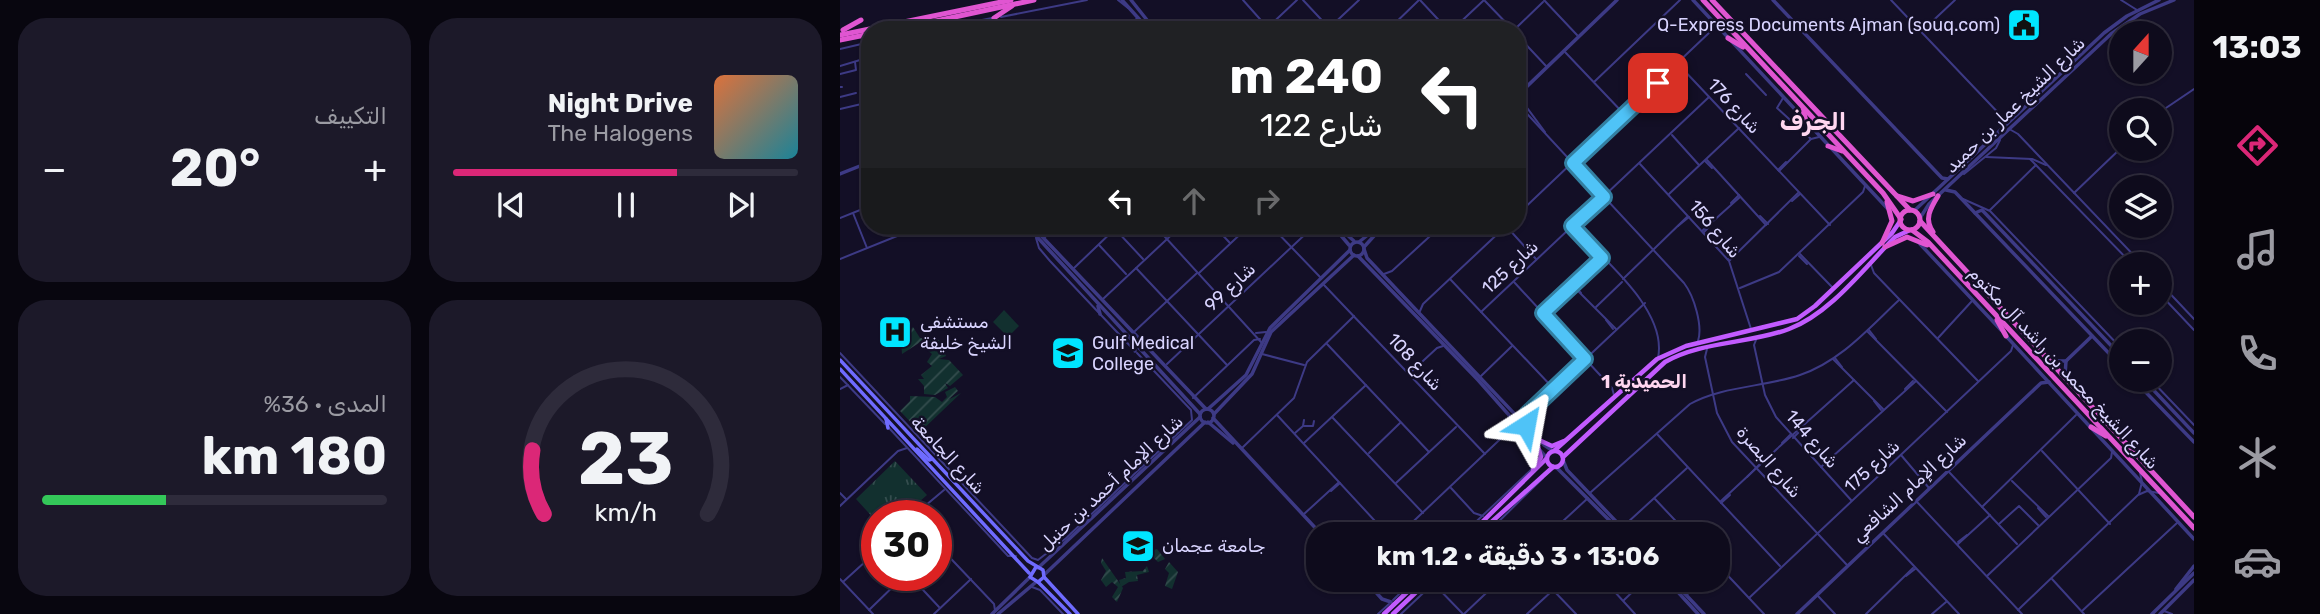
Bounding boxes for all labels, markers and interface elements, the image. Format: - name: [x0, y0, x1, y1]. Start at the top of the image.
- public building icon: Q-Express Documents Ajman (souq.com): [2005, 6, 2043, 44]
- place label: Q-Express Documents Ajman (souq.com): [1657, 14, 2000, 36]
- north arrow: [2109, 21, 2172, 84]
- map controls: [2109, 21, 2172, 392]
- text: 13:03: [2212, 28, 2302, 66]
- street label: شارع الشيخ عمار بن حميد: [1940, 32, 2091, 179]
- text: 240 m: [1229, 47, 1383, 105]
- icon: left: [1407, 49, 1498, 140]
- pin: [1628, 53, 1688, 113]
- icon: arrive: [1639, 64, 1677, 102]
- street label: شارع 176: [1702, 74, 1765, 139]
- text: Night Drive: [548, 88, 693, 119]
- button: search: [2109, 98, 2172, 161]
- text: التكييف: [314, 102, 387, 130]
- text: شارع 122: [1260, 106, 1383, 144]
- district label: الجرف: [1780, 108, 1846, 136]
- text: The Halogens: [547, 119, 693, 147]
- icon: directions: [2233, 121, 2282, 170]
- text: 20°: [170, 137, 260, 199]
- text: −: [42, 146, 67, 192]
- text: +: [363, 146, 387, 192]
- button: layers: [2109, 175, 2172, 238]
- icon: left: [1102, 182, 1140, 220]
- icon: ahead: [1175, 182, 1213, 220]
- icon: right: [1248, 182, 1286, 220]
- icon: previous: [492, 186, 530, 224]
- icon: pause: [607, 186, 645, 224]
- icon: next: [722, 186, 760, 224]
- street label: شارع 156: [1683, 195, 1746, 263]
- icon: music: [2233, 225, 2282, 274]
- street label: شارع 125: [1477, 235, 1544, 299]
- button: +: [2109, 252, 2172, 315]
- street label: شارع 99: [1200, 258, 1261, 317]
- street label: شارع الشيخ محمد بن راشد آل مكتوم: [1963, 262, 2164, 475]
- place label: مستشفى الشيخ خليفة: [920, 311, 1012, 356]
- hospital icon: مستشفى الشيخ خليفة: [876, 313, 914, 351]
- street label: شارع 108: [1382, 329, 1447, 396]
- button: −: [2109, 329, 2172, 392]
- icon: phone: [2233, 329, 2282, 378]
- place label: Gulf Medical College: [1092, 332, 1194, 375]
- school or university icon: Gulf Medical College: [1049, 334, 1087, 372]
- district label: الحميدية 1: [1601, 370, 1687, 393]
- position arrow: [1489, 388, 1563, 462]
- text: المدى · 36%: [264, 390, 387, 418]
- street label: شارع 144: [1780, 405, 1843, 473]
- street label: شارع الإمام أحمد بن حنبل: [1034, 410, 1188, 556]
- street label: شارع الجامعة: [905, 411, 990, 500]
- text: 23: [578, 416, 673, 502]
- street label: شارع البصرة: [1731, 421, 1806, 503]
- text: 180 km: [201, 425, 387, 487]
- street label: شارع الإمام الشافعي: [1847, 429, 1972, 548]
- icon: climate: [2233, 433, 2282, 482]
- street label: شارع 175: [1840, 435, 1905, 498]
- text: km/h: [594, 498, 657, 527]
- speed limit sign: 30: [861, 500, 952, 591]
- school or university icon: جامعة عجمان: [1119, 527, 1157, 565]
- place label: جامعة عجمان: [1162, 535, 1265, 557]
- icon: car: [2233, 537, 2282, 586]
- text: 13:06 · 3 دقيقة · 1.2 km: [1377, 541, 1659, 572]

